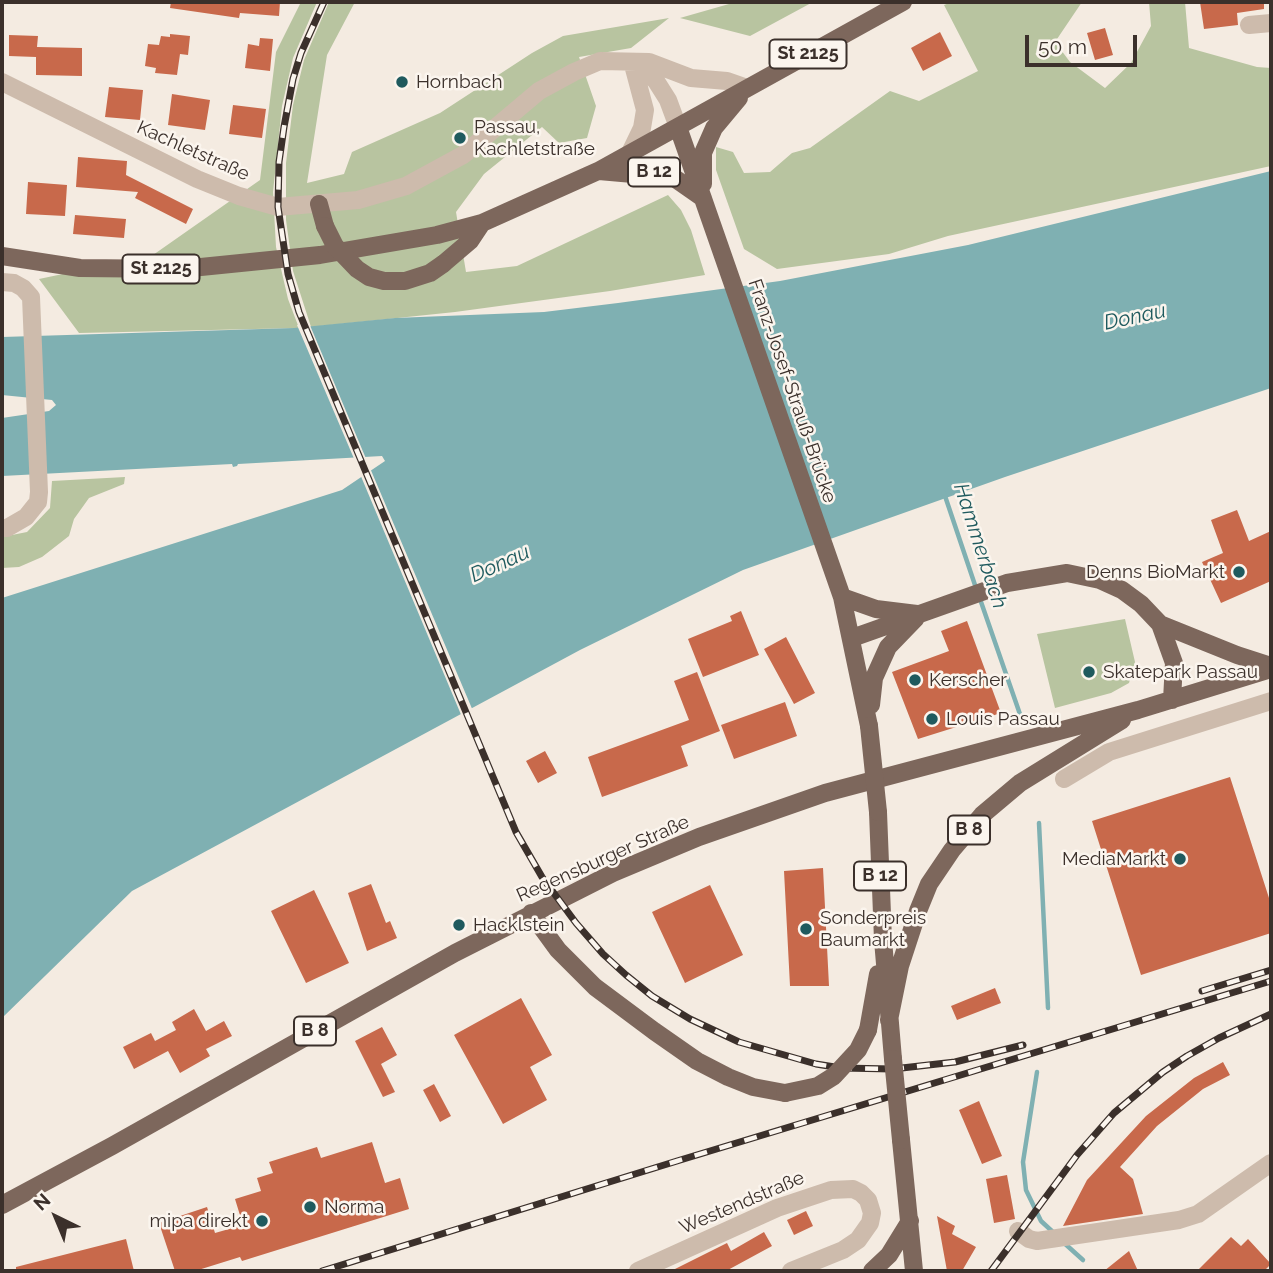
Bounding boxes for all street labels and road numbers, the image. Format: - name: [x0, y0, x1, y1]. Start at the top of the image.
- road number: St 2125: [770, 40, 846, 68]
- street label: Kachletstraße: [133, 116, 253, 186]
- road number: B 12: [628, 158, 680, 187]
- road number: St 2125: [122, 255, 200, 284]
- street label: Franz-Josef-Strauß-Brücke: [743, 276, 841, 506]
- street label: Regensburger Straße: [513, 811, 693, 907]
- road number: B 8: [948, 816, 990, 844]
- road number: B 12: [854, 862, 906, 890]
- road number: B 8: [294, 1016, 336, 1046]
- street label: Westendstraße: [676, 1166, 808, 1240]

